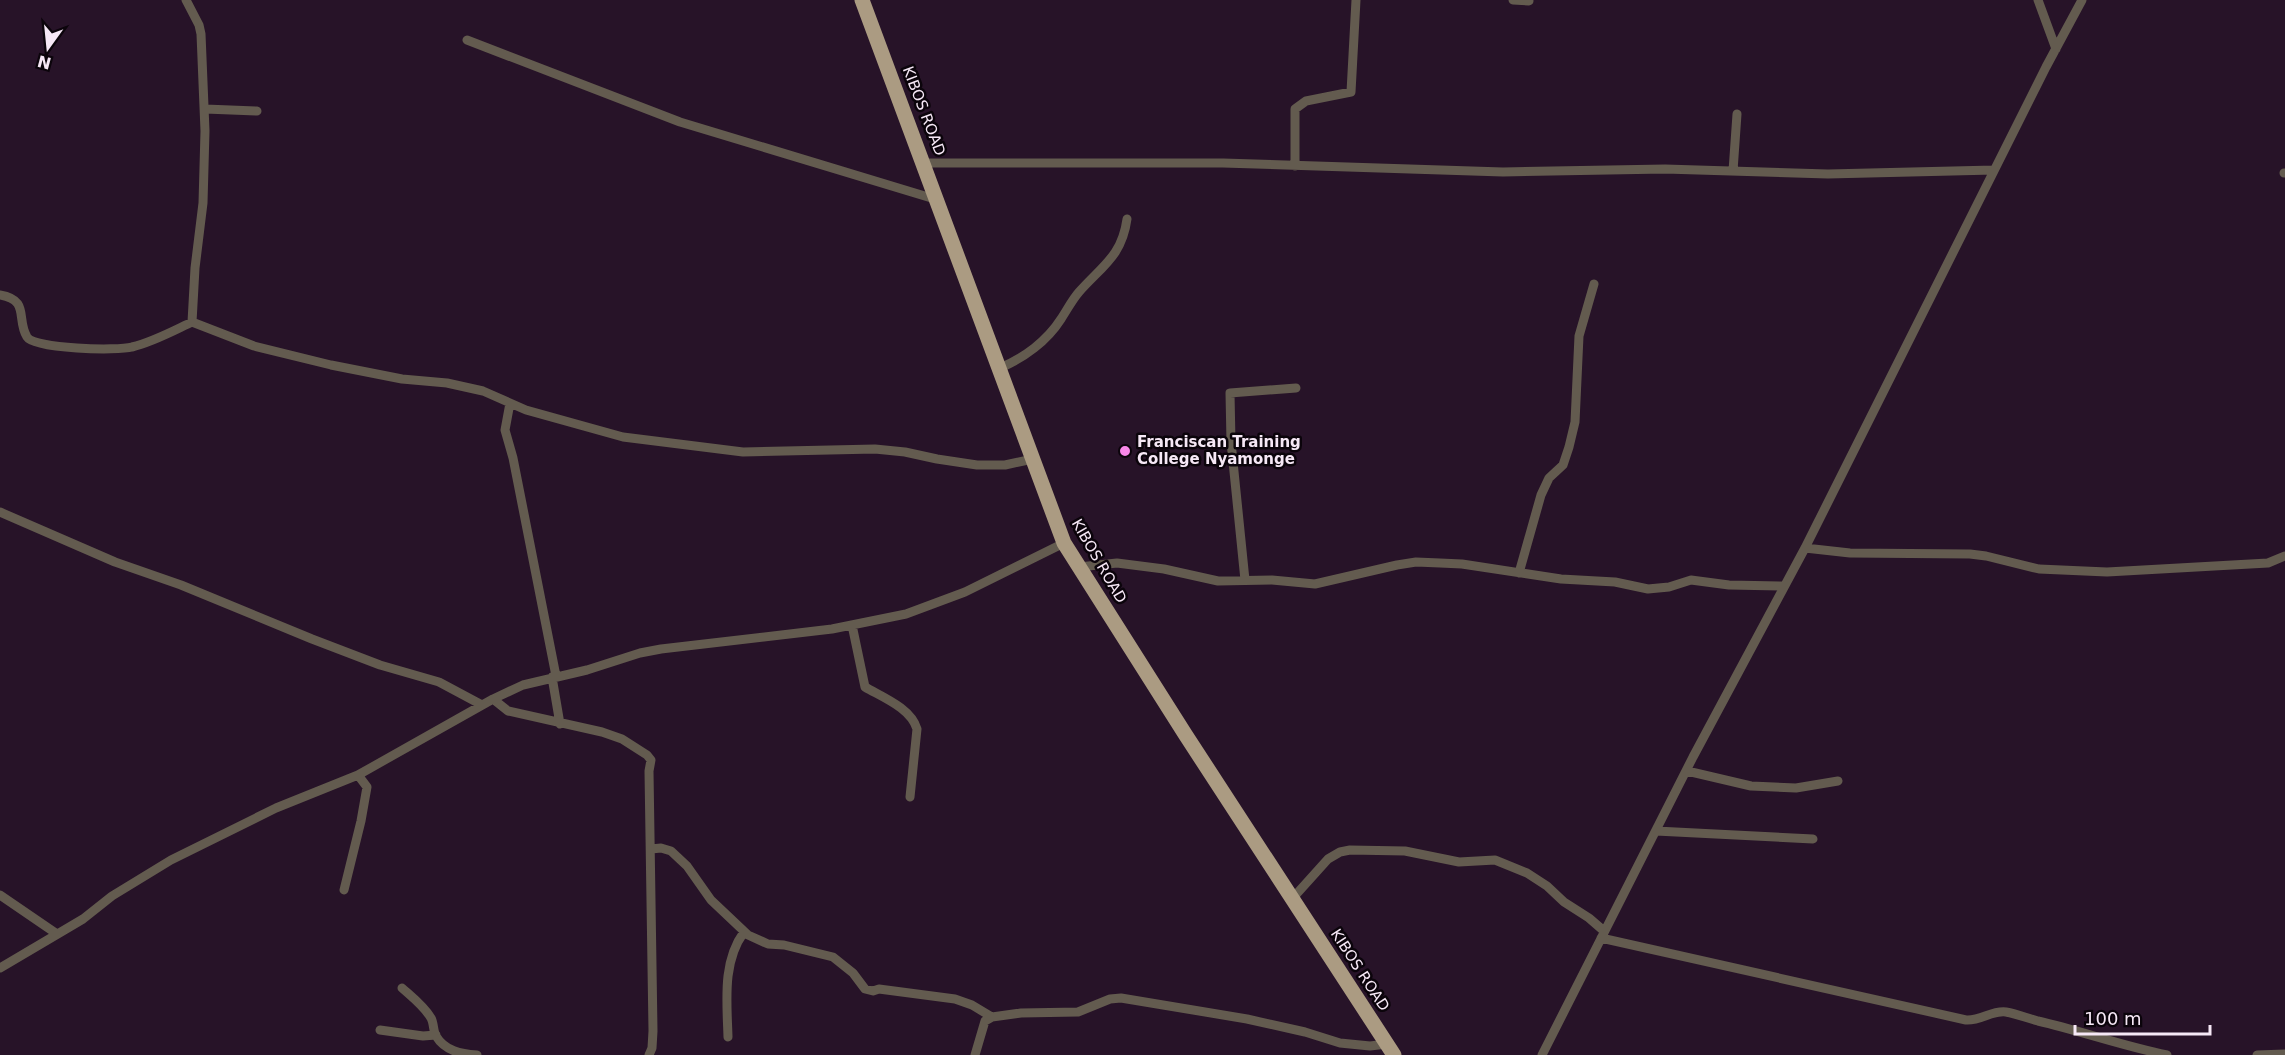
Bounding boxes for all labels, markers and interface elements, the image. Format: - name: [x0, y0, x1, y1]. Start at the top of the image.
- north arrow: [18, 18, 78, 78]
- text: N: [35, 51, 53, 73]
- street label: KIBOS ROAD: [899, 64, 949, 158]
- place label: Franciscan Training College Nyamonge: [1137, 433, 1301, 468]
- marker: Franciscan Training College Nyamonge: [1118, 444, 1132, 458]
- street label: KIBOS ROAD: [1068, 516, 1130, 606]
- street label: KIBOS ROAD: [1327, 926, 1393, 1014]
- scale bar: [2075, 998, 2210, 1036]
- text: 100 m: [2084, 1008, 2142, 1029]

